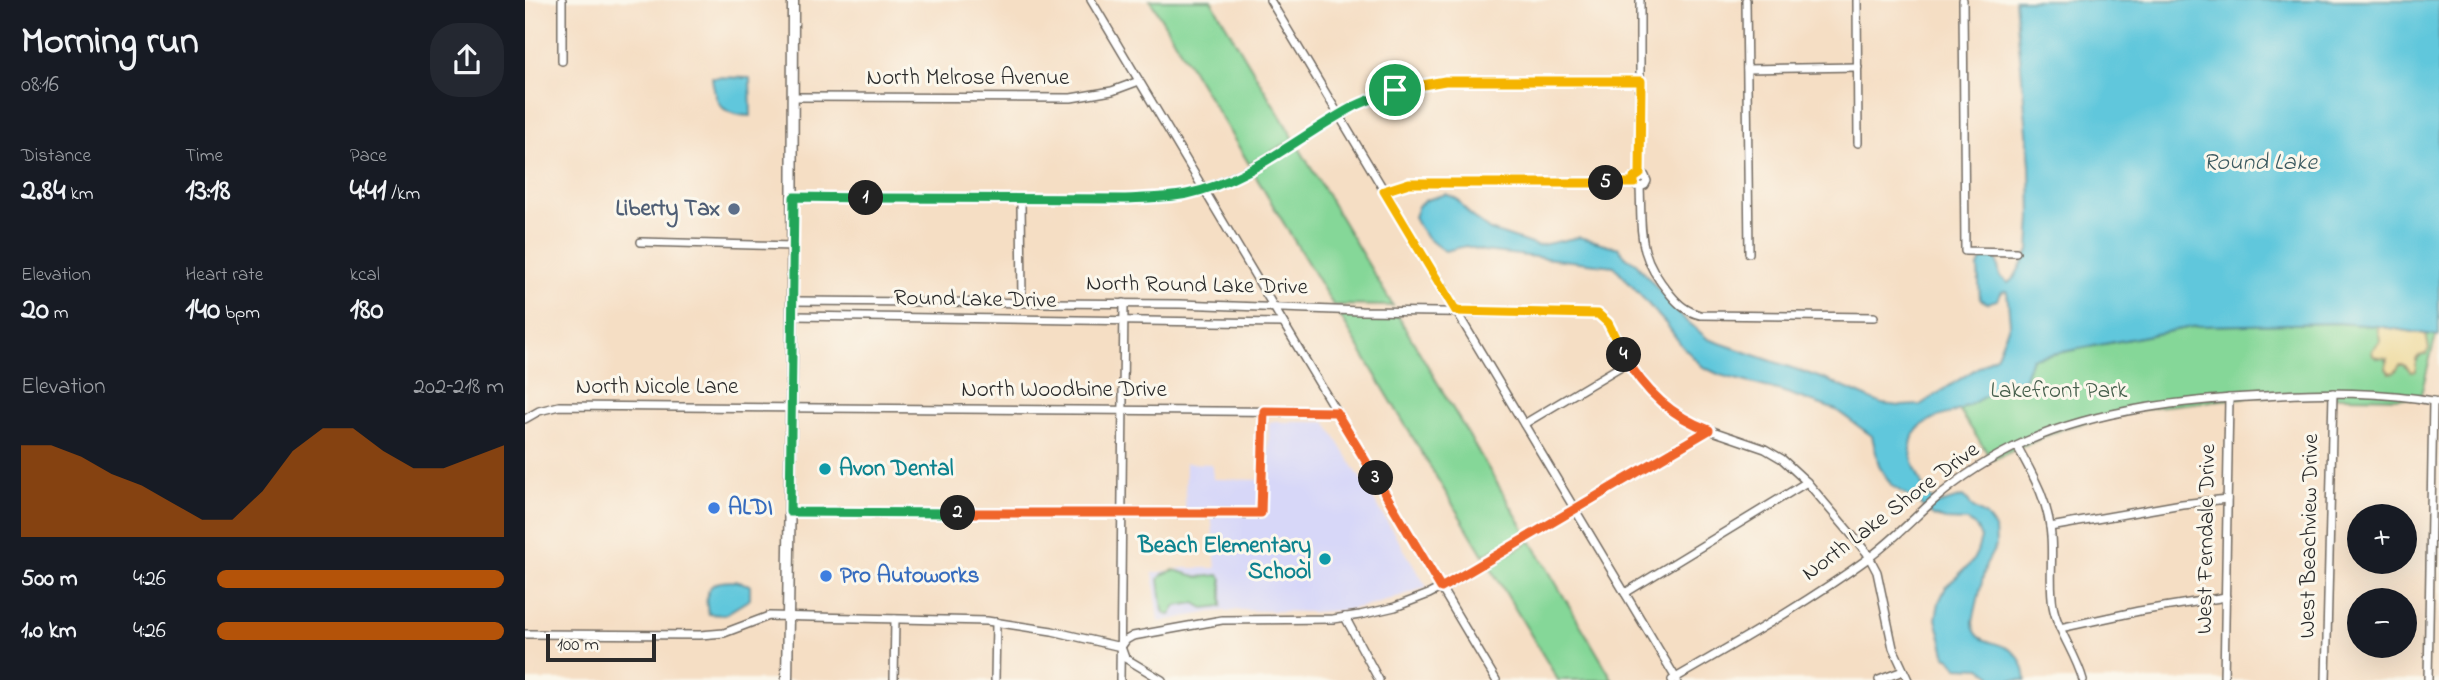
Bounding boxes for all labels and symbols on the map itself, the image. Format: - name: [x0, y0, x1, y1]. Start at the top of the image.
- pin: [1365, 60, 1425, 120]
- street label: North Melrose Avenue: [867, 62, 1070, 95]
- water label: Round Lake: [2203, 146, 2318, 181]
- pin: 5: [1589, 166, 1623, 200]
- pin: 1: [849, 180, 883, 216]
- place label: Liberty Tax: [616, 193, 720, 228]
- marker: Liberty Tax: [726, 201, 742, 217]
- street label: North Round Lake Drive: [1086, 268, 1309, 304]
- street label: Round Lake Drive: [893, 282, 1057, 318]
- pin: 4: [1607, 338, 1641, 372]
- street label: North Nicole Lane: [576, 371, 739, 404]
- street label: North Woodbine Drive: [961, 374, 1167, 407]
- park label: Lakefront Park: [1991, 375, 2128, 408]
- street label: West Beachview Drive: [2292, 433, 2328, 639]
- street label: North Lake Shore Drive: [1795, 434, 1987, 590]
- street label: West Ferndale Drive: [2189, 443, 2225, 634]
- place label: Avon Dental: [839, 453, 954, 486]
- marker: Avon Dental: [817, 461, 833, 477]
- pin: 3: [1359, 461, 1393, 496]
- place label: ALDI: [728, 492, 773, 525]
- pin: 2: [941, 496, 975, 530]
- marker: ALDI: [706, 500, 722, 516]
- place label: Beach Elementary School: [1137, 530, 1311, 589]
- marker: Beach Elementary School: [1317, 551, 1333, 567]
- place label: Pro Autoworks: [840, 560, 980, 593]
- marker: Pro Autoworks: [818, 568, 834, 584]
- scale bar: [546, 631, 656, 663]

